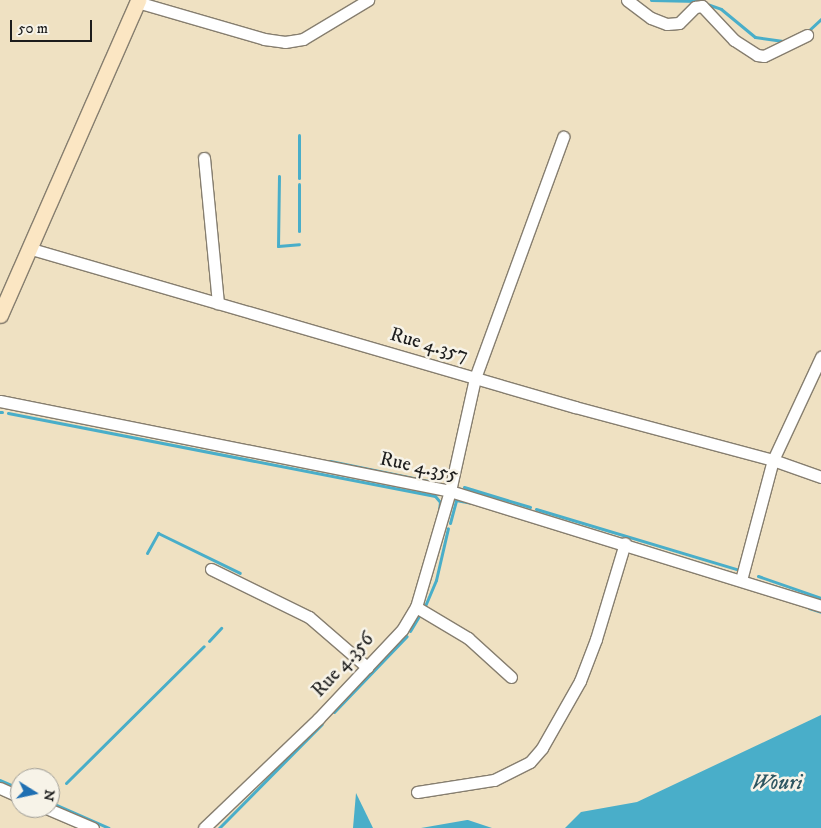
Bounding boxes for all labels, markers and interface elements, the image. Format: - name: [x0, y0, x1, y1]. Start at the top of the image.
- scale bar: [12, 10, 95, 42]
- text: 50 m: [18, 19, 48, 38]
- street label: Rue 4.357: [387, 322, 471, 368]
- street label: Rue 4.355: [378, 447, 460, 487]
- street label: Rue 4.356: [307, 628, 379, 702]
- north arrow: [10, 768, 60, 818]
- water label: Wouri: [752, 770, 802, 796]
- text: N: [39, 788, 59, 803]

